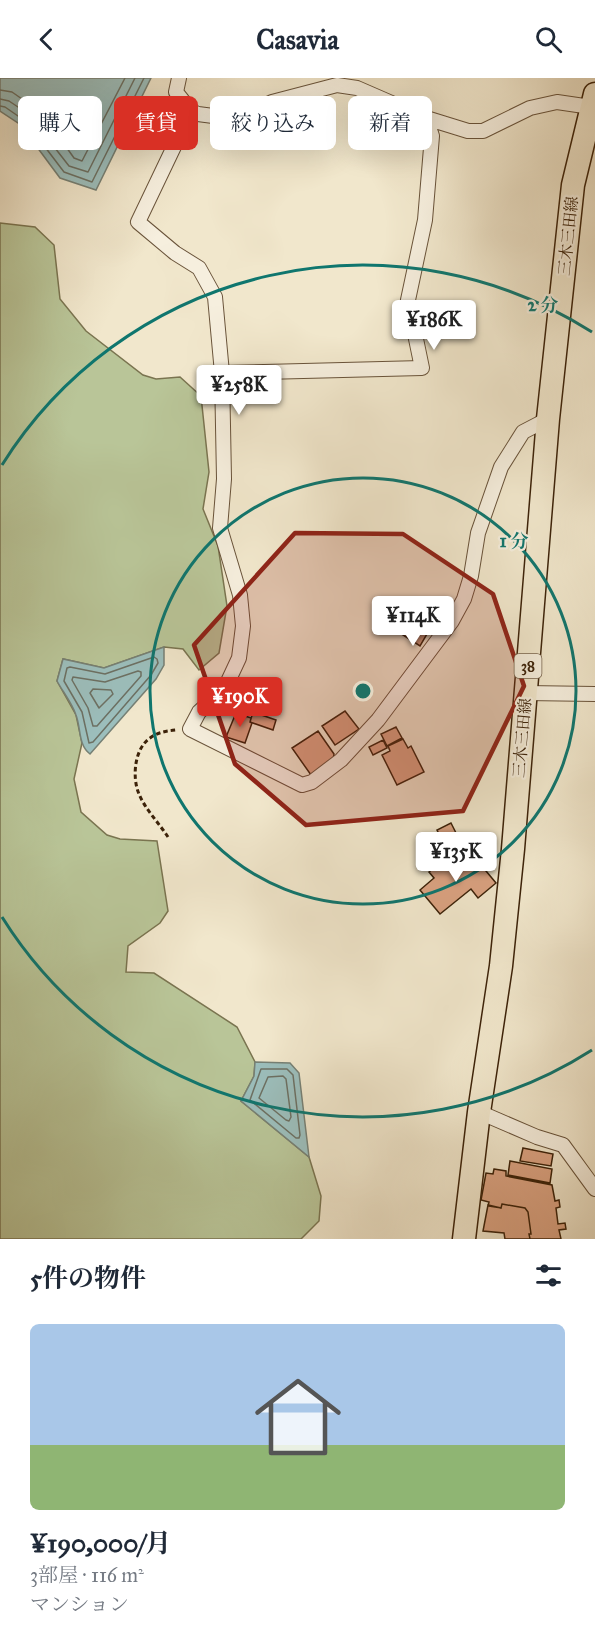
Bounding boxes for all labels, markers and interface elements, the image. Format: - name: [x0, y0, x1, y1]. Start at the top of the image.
- icon: back: [30, 23, 63, 56]
- text: Casavia: [256, 23, 339, 56]
- icon: search: [532, 23, 565, 56]
- chip: 購入: [18, 96, 102, 150]
- chip: 賃貸: [114, 96, 198, 150]
- chip: 絞り込み: [210, 96, 336, 150]
- chip: 新着: [348, 96, 432, 150]
- street label: 三木三田線: [554, 195, 582, 277]
- text: 2 分: [528, 294, 558, 316]
- pin: ¥186K: [392, 300, 476, 351]
- text: ¥186K: [406, 307, 462, 331]
- pin: ¥258K: [197, 365, 281, 416]
- text: ¥258K: [211, 372, 267, 396]
- text: 1 分: [500, 530, 529, 552]
- pin: ¥114K: [371, 596, 455, 647]
- text: ¥114K: [386, 603, 440, 627]
- road number: 38: [514, 654, 542, 678]
- pin: ¥190K: [198, 677, 282, 728]
- centre of rings: [353, 681, 373, 701]
- text: ¥190K: [211, 684, 269, 708]
- street label: 三木三田線: [509, 697, 535, 779]
- pin: ¥135K: [414, 832, 498, 883]
- text: ¥135K: [430, 839, 482, 863]
- icon: filters: [532, 1259, 565, 1292]
- text: 5件の物件: [30, 1262, 146, 1294]
- icon: home: [244, 1363, 352, 1471]
- text: ¥190,000/月: [30, 1527, 171, 1559]
- text: 3部屋 · 116 m²: [30, 1563, 144, 1587]
- text: マンション: [30, 1592, 129, 1616]

